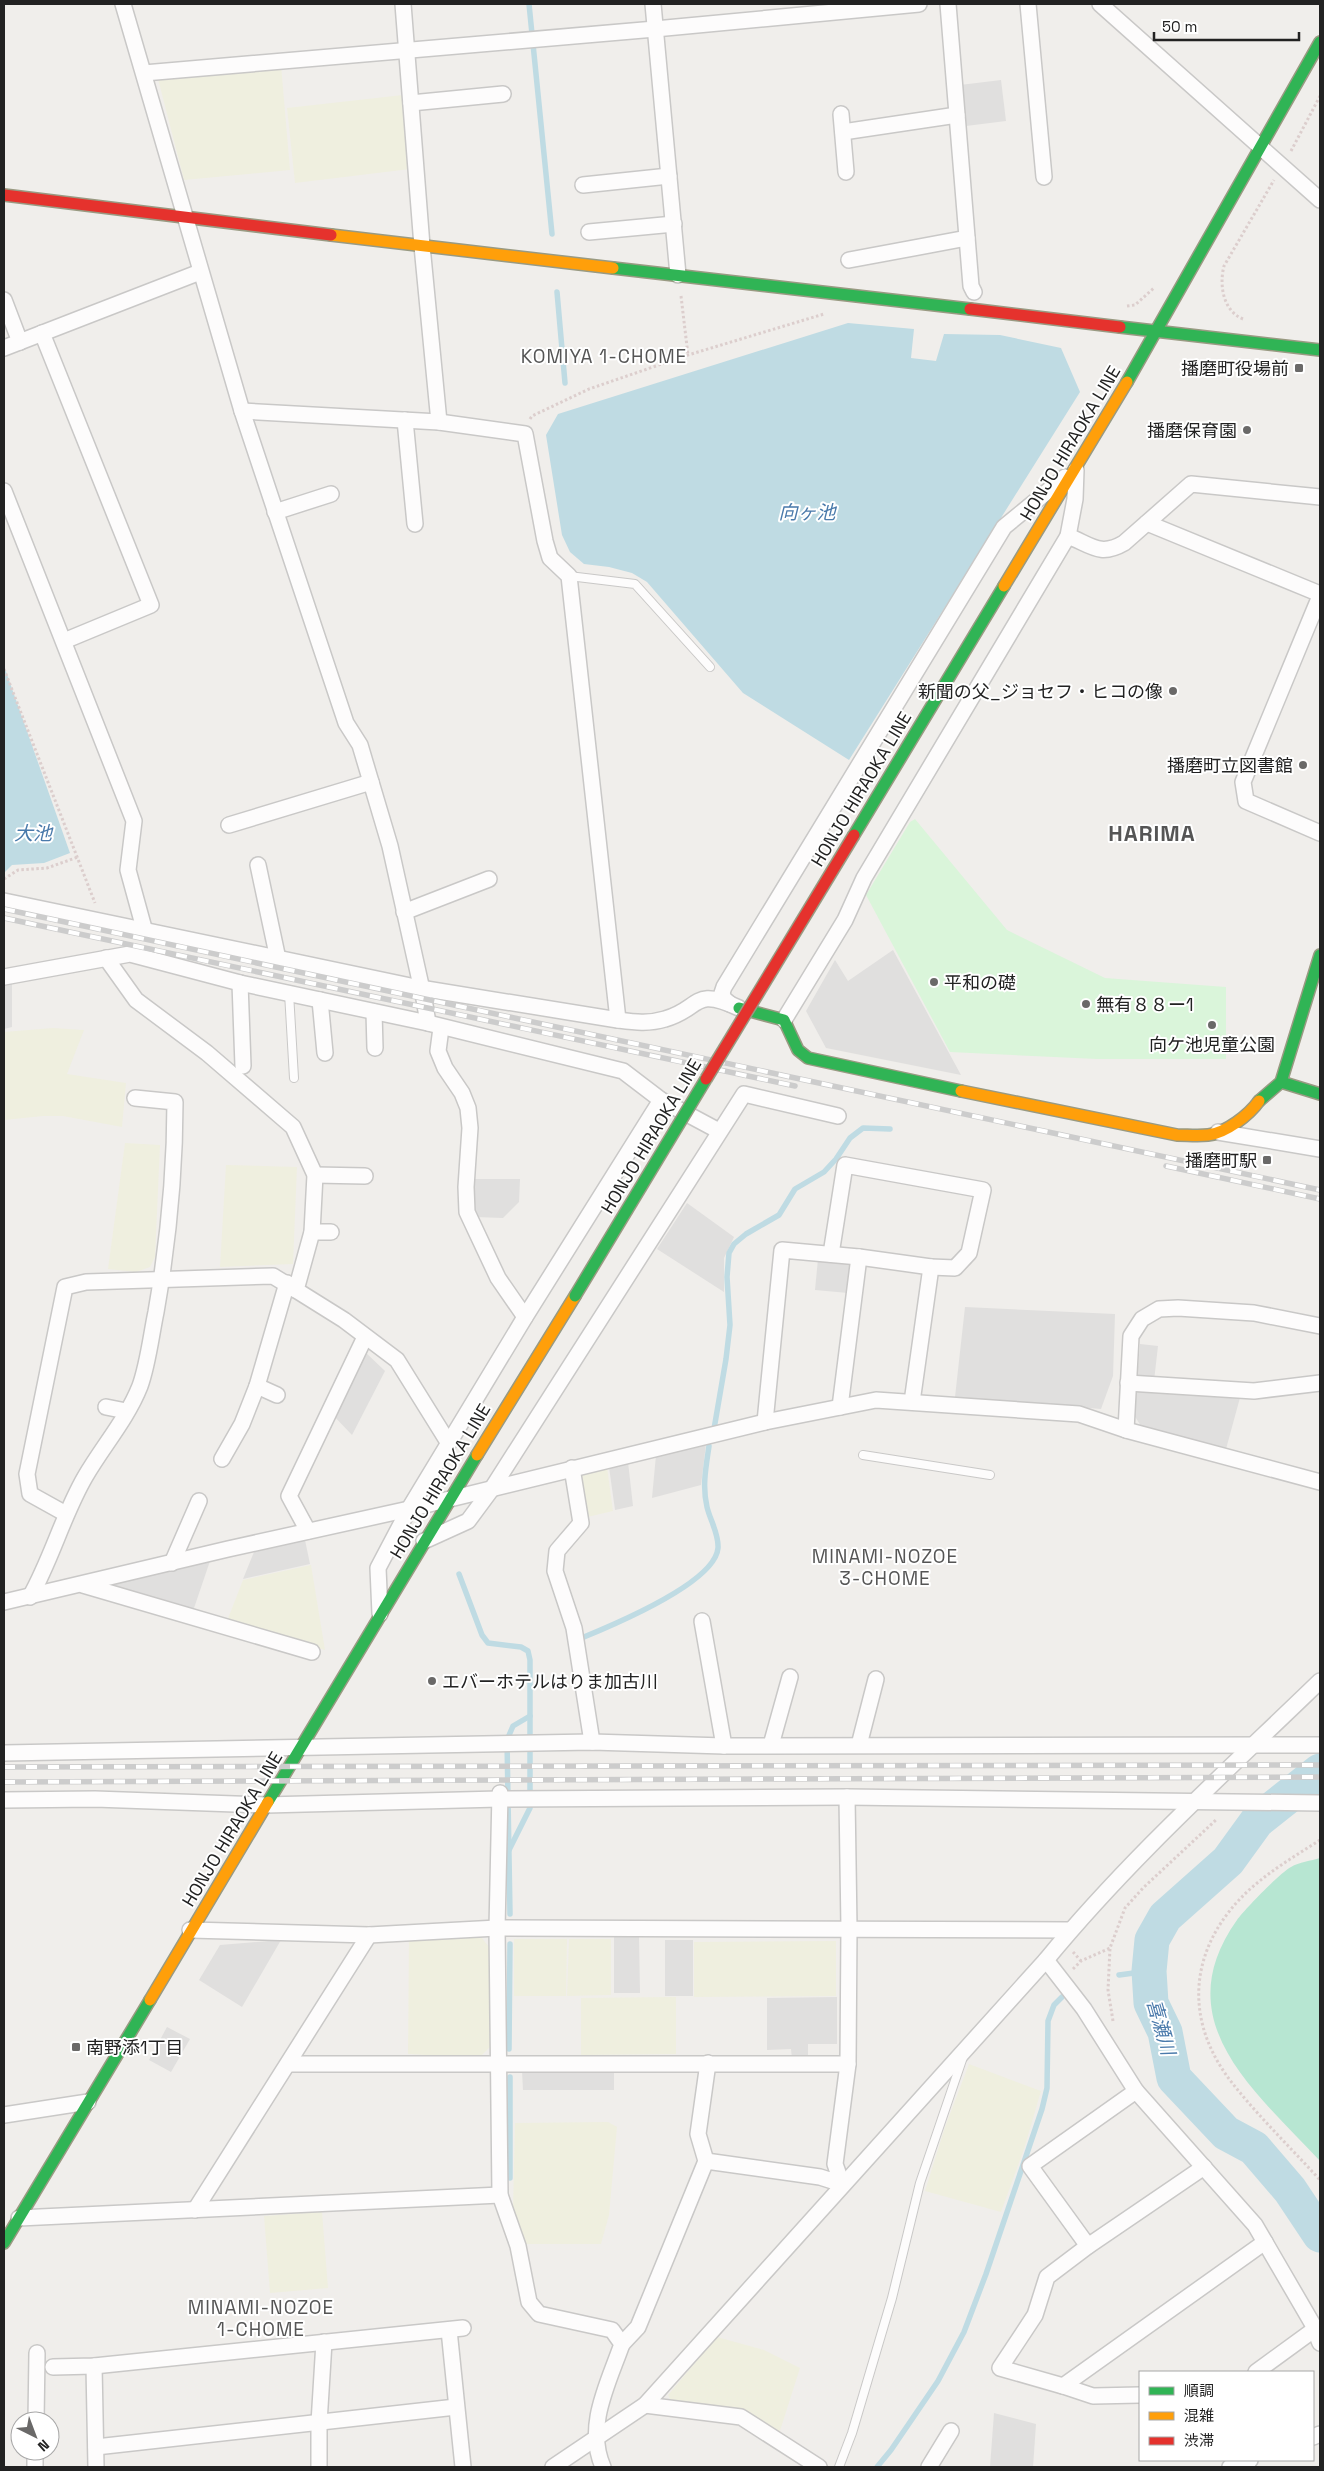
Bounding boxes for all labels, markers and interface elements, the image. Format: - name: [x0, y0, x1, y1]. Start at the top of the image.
- scale bar: [1154, 10, 1299, 42]
- text: 50 m: [1162, 17, 1197, 36]
- district label: KOMIYA 1-CHOME: [521, 344, 687, 369]
- place label: 播磨町役場前: [1181, 357, 1289, 380]
- street label: HONJO HIRAOKA LINE: [1015, 361, 1125, 525]
- marker: 播磨町役場前: [1293, 362, 1305, 374]
- place label: 播磨保育園: [1147, 419, 1237, 442]
- marker: 播磨保育園: [1241, 424, 1253, 436]
- water label: 向ヶ池: [778, 500, 837, 525]
- place label: 新聞の父_ジョセフ・ヒコの像: [918, 680, 1163, 703]
- marker: 新聞の父_ジョセフ・ヒコの像: [1167, 685, 1179, 697]
- street label: HONJO HIRAOKA LINE: [806, 707, 916, 871]
- place label: 播磨町立図書館: [1167, 754, 1293, 777]
- marker: 播磨町立図書館: [1297, 759, 1309, 771]
- district label: HARIMA: [1108, 819, 1196, 847]
- water label: 大池: [14, 821, 54, 846]
- place label: 平和の礎: [944, 971, 1016, 994]
- marker: 平和の礎: [928, 976, 940, 988]
- place label: 無有８８ー1: [1096, 993, 1194, 1016]
- marker: 無有８８ー1: [1080, 998, 1092, 1010]
- marker: 向ケ池児童公園: [1206, 1019, 1218, 1031]
- place label: 向ケ池児童公園: [1149, 1033, 1275, 1056]
- street label: HONJO HIRAOKA LINE: [596, 1054, 706, 1218]
- place label: 播磨町駅: [1185, 1149, 1257, 1172]
- marker: 播磨町駅: [1261, 1154, 1273, 1166]
- street label: HONJO HIRAOKA LINE: [385, 1399, 495, 1563]
- district label: MINAMI-NOZOE 3-CHOME: [812, 1544, 958, 1591]
- place label: エバーホテルはりま加古川: [442, 1670, 658, 1693]
- marker: エバーホテルはりま加古川: [426, 1675, 438, 1687]
- street label: HONJO HIRAOKA LINE: [177, 1747, 287, 1911]
- water label: 喜瀬川: [1141, 1996, 1181, 2060]
- place label: 南野添1丁目: [86, 2036, 184, 2059]
- marker: 南野添1丁目: [70, 2041, 82, 2053]
- district label: MINAMI-NOZOE 1-CHOME: [188, 2295, 334, 2342]
- legend: [1139, 2371, 1314, 2461]
- text: 順調: [1184, 2381, 1214, 2400]
- text: 混雑: [1184, 2406, 1214, 2425]
- north arrow: [10, 2411, 60, 2461]
- text: 渋滞: [1184, 2431, 1214, 2450]
- text: N: [34, 2436, 53, 2455]

